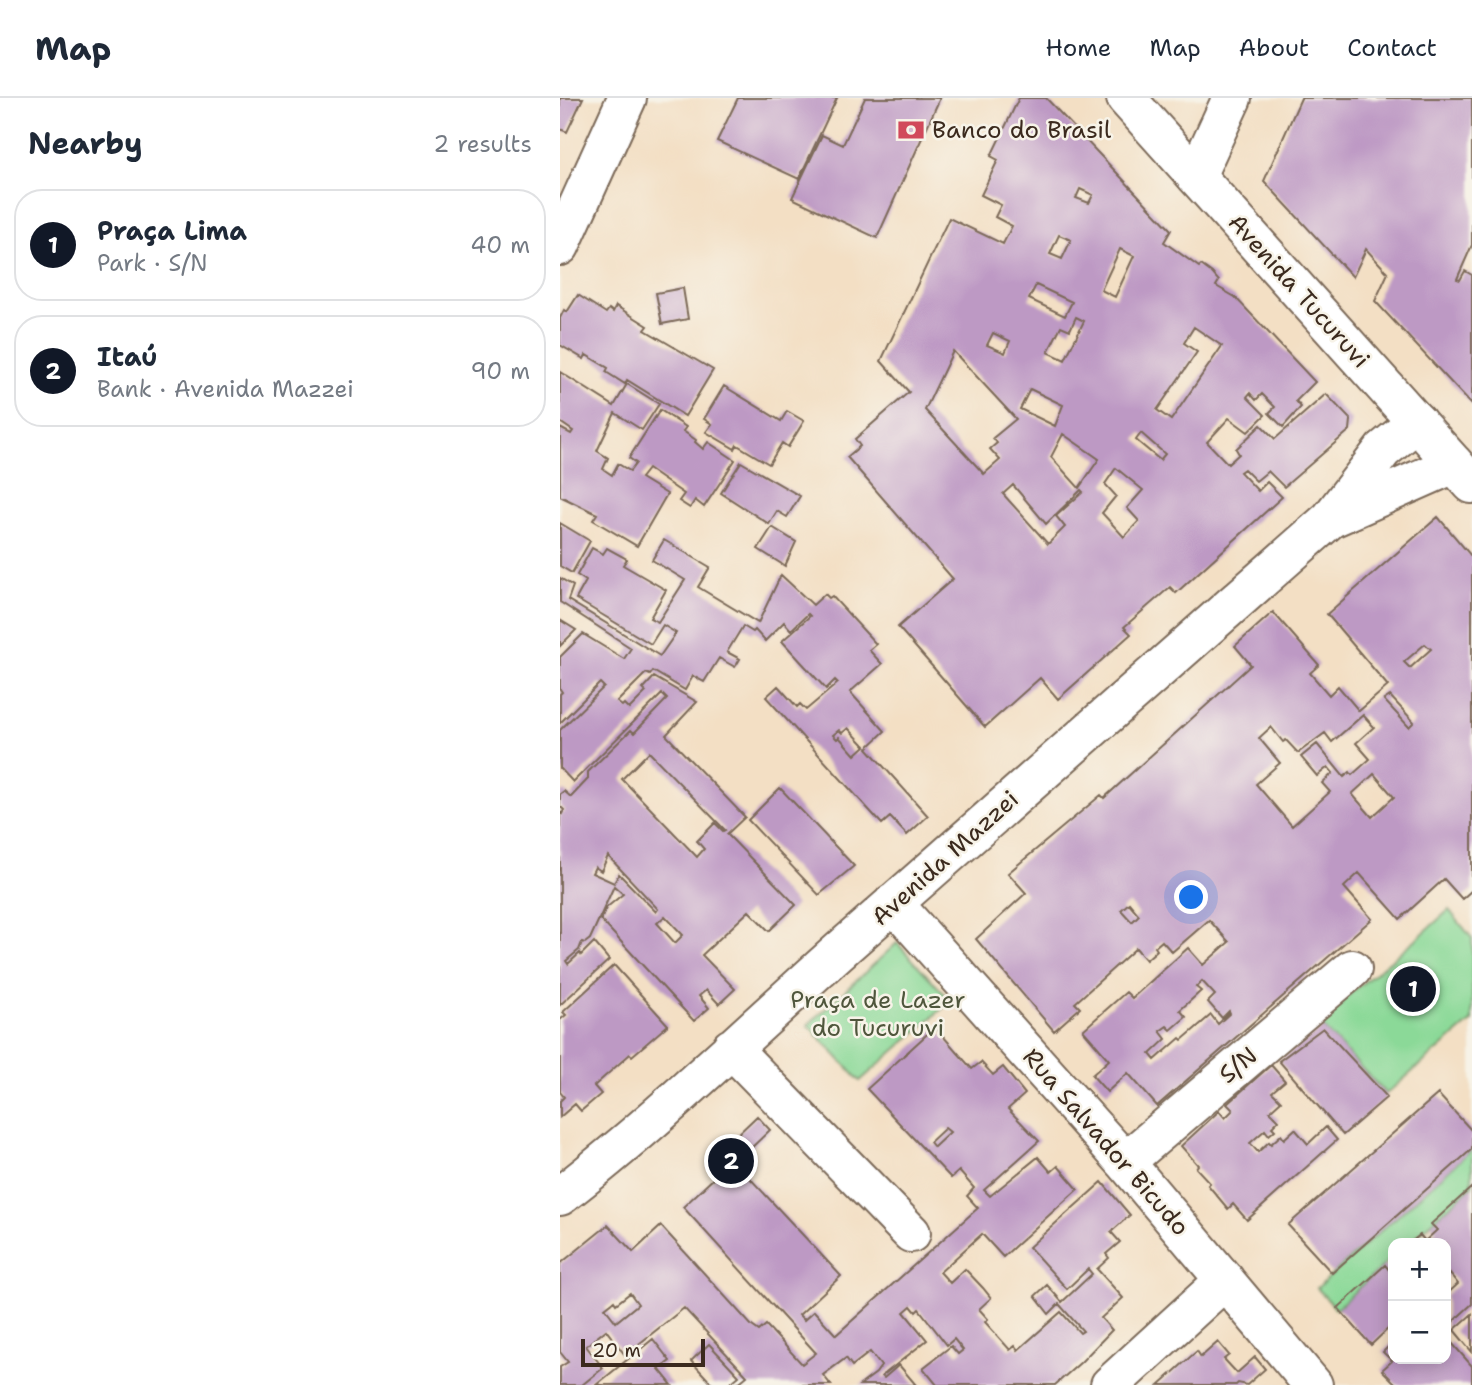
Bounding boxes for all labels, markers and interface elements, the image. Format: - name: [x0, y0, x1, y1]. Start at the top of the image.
- text: Map: [35, 26, 111, 71]
- text: Home: [1045, 32, 1111, 64]
- text: Map: [1149, 32, 1201, 64]
- text: About: [1239, 32, 1309, 64]
- text: Contact: [1347, 32, 1437, 64]
- place label: Banco do Brasil: [932, 114, 1112, 146]
- bank icon: Banco do Brasil: [896, 115, 926, 145]
- text: Nearby: [28, 123, 143, 164]
- text: 2 results: [433, 129, 532, 159]
- street label: Avenida Tucuruvi: [1221, 207, 1377, 375]
- text: Praça Lima: [97, 213, 247, 248]
- text: 1: [48, 230, 58, 260]
- text: 40 m: [470, 230, 530, 260]
- text: Park · S/N: [97, 248, 207, 278]
- text: Itaú: [97, 339, 158, 374]
- text: 2: [45, 356, 61, 386]
- text: 90 m: [470, 356, 530, 386]
- text: Bank · Avenida Mazzei: [97, 374, 354, 404]
- street label: Avenida Mazzei: [865, 783, 1025, 933]
- your location: [1174, 880, 1208, 914]
- pin: 1: [1390, 963, 1436, 1015]
- park label: Praça de Lazer do Tucuruvi: [790, 984, 966, 1044]
- street label: S/N: [1212, 1040, 1264, 1090]
- street label: Rua Salvador Bicudo: [1016, 1042, 1196, 1242]
- pin: 2: [708, 1135, 754, 1187]
- map controls: [1388, 1238, 1451, 1364]
- button: +: [1388, 1238, 1451, 1301]
- button: −: [1388, 1301, 1451, 1364]
- scale bar: [581, 1336, 705, 1368]
- text: 20 m: [592, 1338, 641, 1363]

